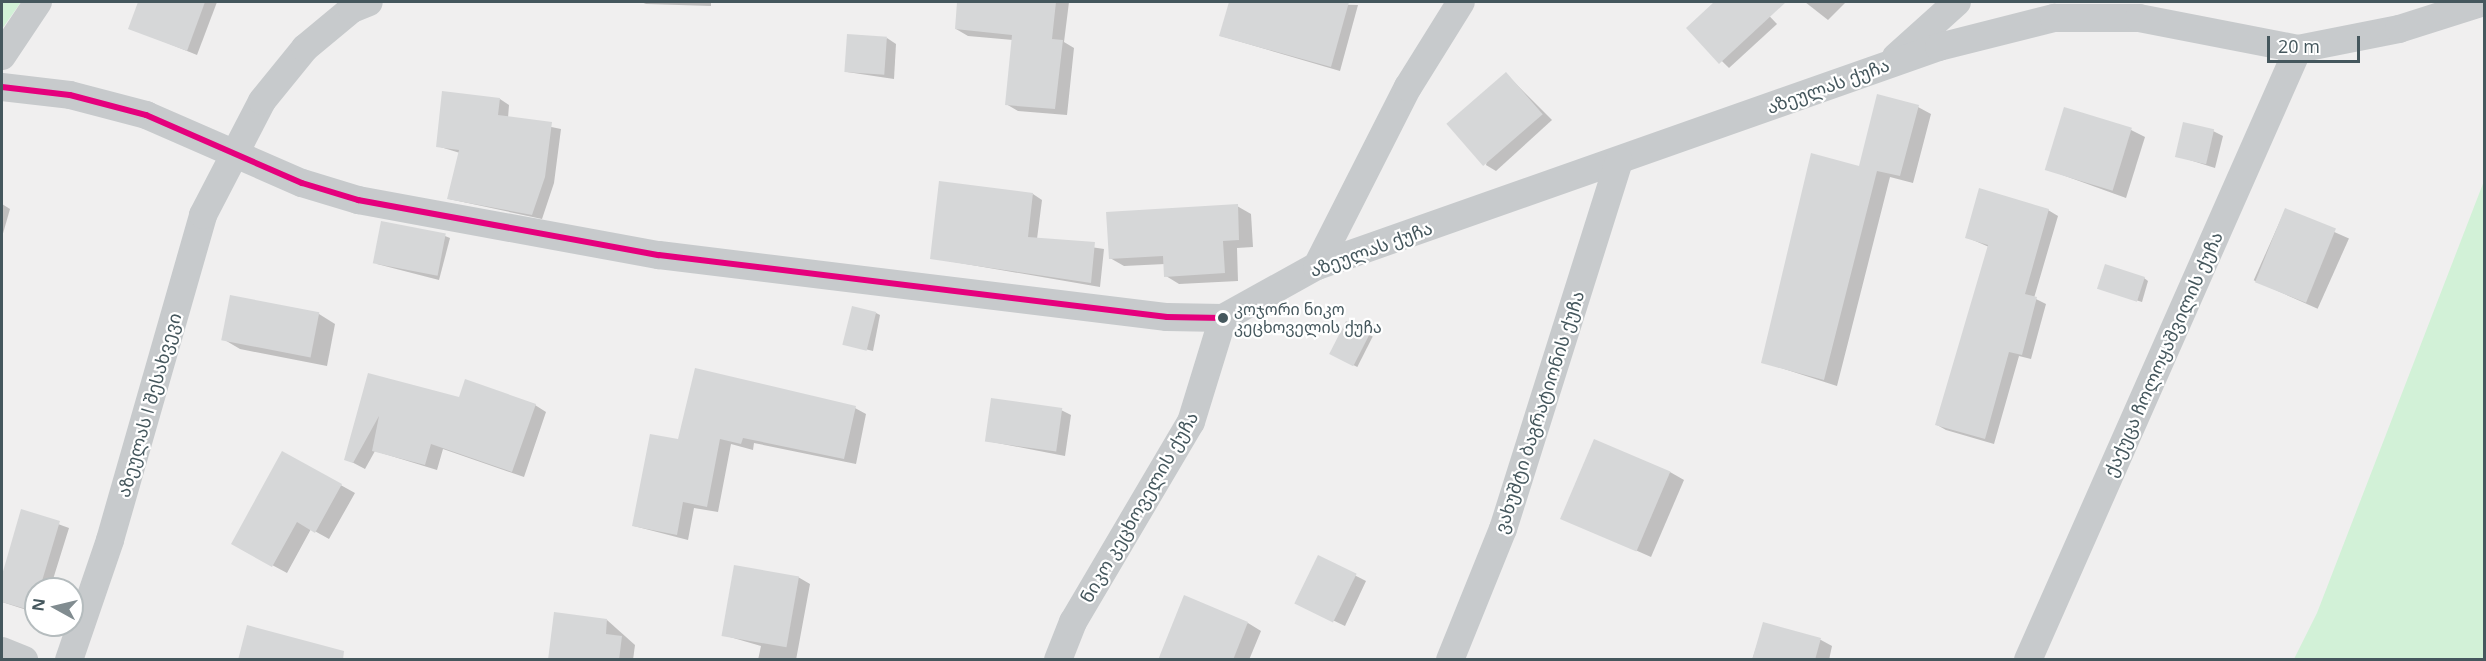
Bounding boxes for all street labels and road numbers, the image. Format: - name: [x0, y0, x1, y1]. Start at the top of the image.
- street label: აზეულას ქუჩა: [1764, 54, 1892, 118]
- street label: აზეულას ქუჩა: [1307, 217, 1435, 281]
- street label: ქაქუცა ჩოლოყაშვილის ქუჩა: [2099, 228, 2227, 480]
- street label: ვახუშტი ბაგრატიონის ქუჩა: [1490, 288, 1588, 536]
- street label: აზეულას I შესახვევი: [112, 310, 186, 500]
- street label: ნიკო კეცხოველის ქუჩა: [1075, 408, 1203, 606]

